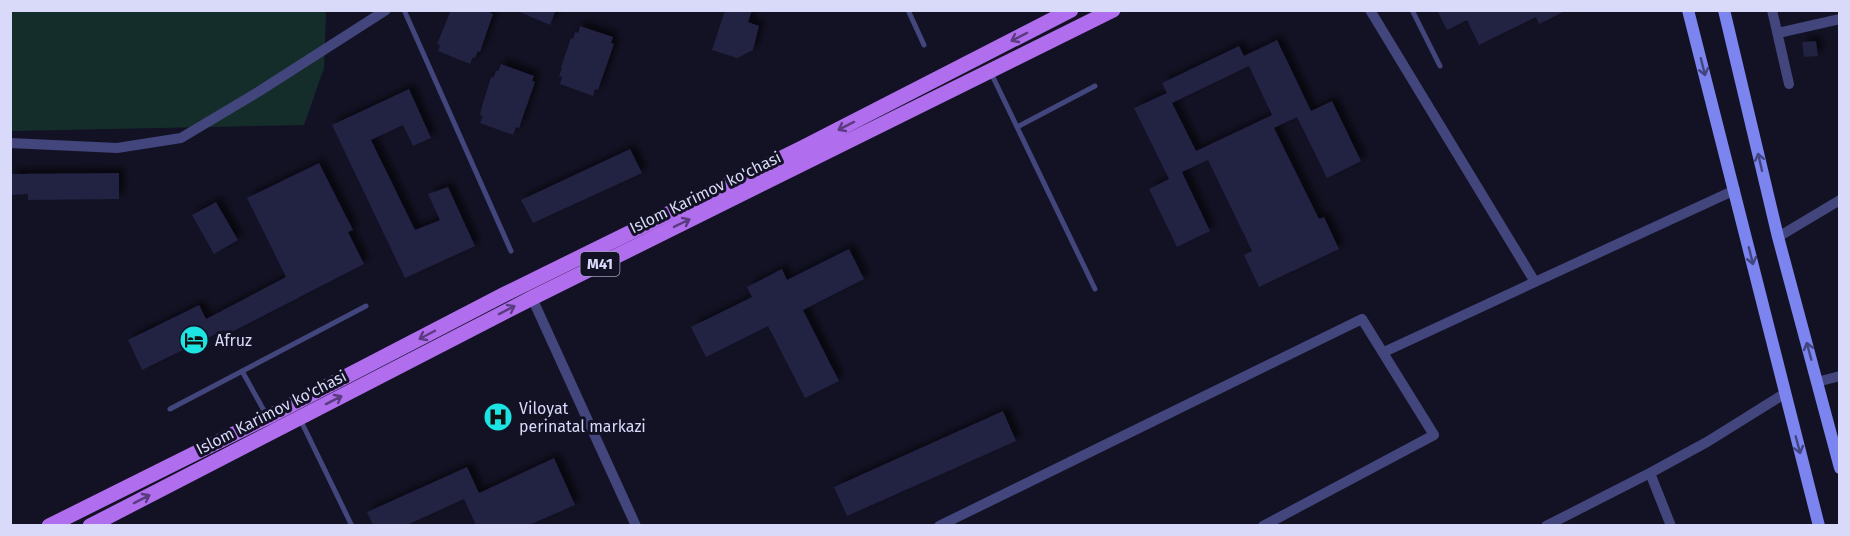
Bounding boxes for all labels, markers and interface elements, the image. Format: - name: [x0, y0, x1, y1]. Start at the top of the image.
- one-way arrow: [1011, 32, 1029, 43]
- one-way arrow: [1698, 57, 1709, 76]
- one-way arrow: [837, 121, 855, 132]
- street label: Islom Karimov ko'chasi: [626, 148, 784, 237]
- one-way arrow: [1754, 153, 1766, 172]
- one-way arrow: [673, 217, 691, 229]
- one-way arrow: [1745, 246, 1757, 265]
- road number: M41: [580, 252, 620, 276]
- one-way arrow: [498, 304, 516, 315]
- hotel icon: Afruz: [178, 324, 210, 356]
- one-way arrow: [419, 329, 436, 341]
- place label: Afruz: [215, 331, 252, 350]
- one-way arrow: [1802, 342, 1814, 361]
- street label: Islom Karimov ko'chasi: [193, 366, 350, 459]
- one-way arrow: [325, 394, 343, 405]
- place label: Viloyat perinatal markazi: [519, 399, 646, 436]
- hospital icon: Viloyat perinatal markazi: [482, 401, 514, 433]
- one-way arrow: [1792, 436, 1804, 455]
- one-way arrow: [133, 492, 151, 504]

